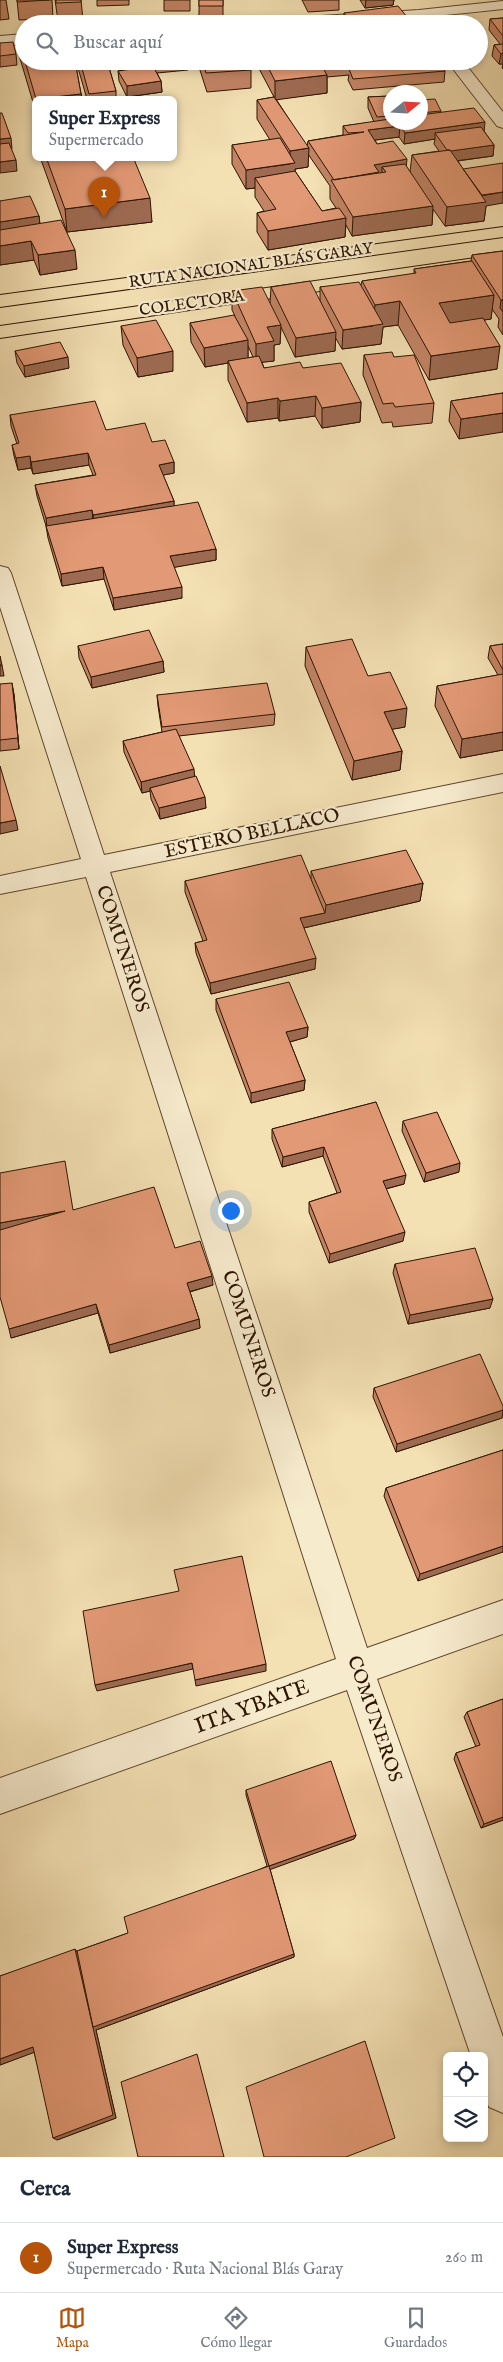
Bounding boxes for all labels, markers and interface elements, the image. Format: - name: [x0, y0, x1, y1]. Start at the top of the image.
- search box: [15, 15, 488, 70]
- icon: search: [33, 29, 61, 57]
- text: Buscar aquí: [73, 31, 162, 55]
- north arrow: [383, 85, 428, 130]
- popup: [32, 96, 177, 161]
- text: Super Express: [49, 107, 160, 131]
- text: Supermercado: [49, 131, 144, 151]
- pin: 1: [88, 177, 120, 218]
- street label: RUTA NACIONAL BLÁS GARAY: [127, 237, 376, 293]
- street label: COLECTORA: [138, 287, 247, 321]
- street label: ESTERO BELLACO: [162, 804, 342, 864]
- street label: COMUNEROS: [90, 882, 154, 1016]
- your location: [218, 1198, 244, 1224]
- street label: COMUNEROS: [216, 1267, 280, 1401]
- street label: COMUNEROS: [341, 1653, 407, 1785]
- street label: ITA YBATE: [191, 1673, 313, 1741]
- map controls: [443, 2052, 488, 2142]
- button: locate: [443, 2052, 488, 2097]
- button: layers: [443, 2097, 488, 2142]
- text: Cerca: [20, 2176, 70, 2203]
- text: Super Express: [67, 2236, 178, 2260]
- text: 1: [33, 2248, 39, 2268]
- text: 260 m: [445, 2248, 483, 2268]
- text: Supermercado · Ruta Nacional Blás Garay: [67, 2260, 343, 2280]
- tab: Mapa: [56, 2304, 89, 2352]
- tab: Cómo llegar: [201, 2304, 272, 2352]
- tab: Guardados: [384, 2304, 447, 2352]

